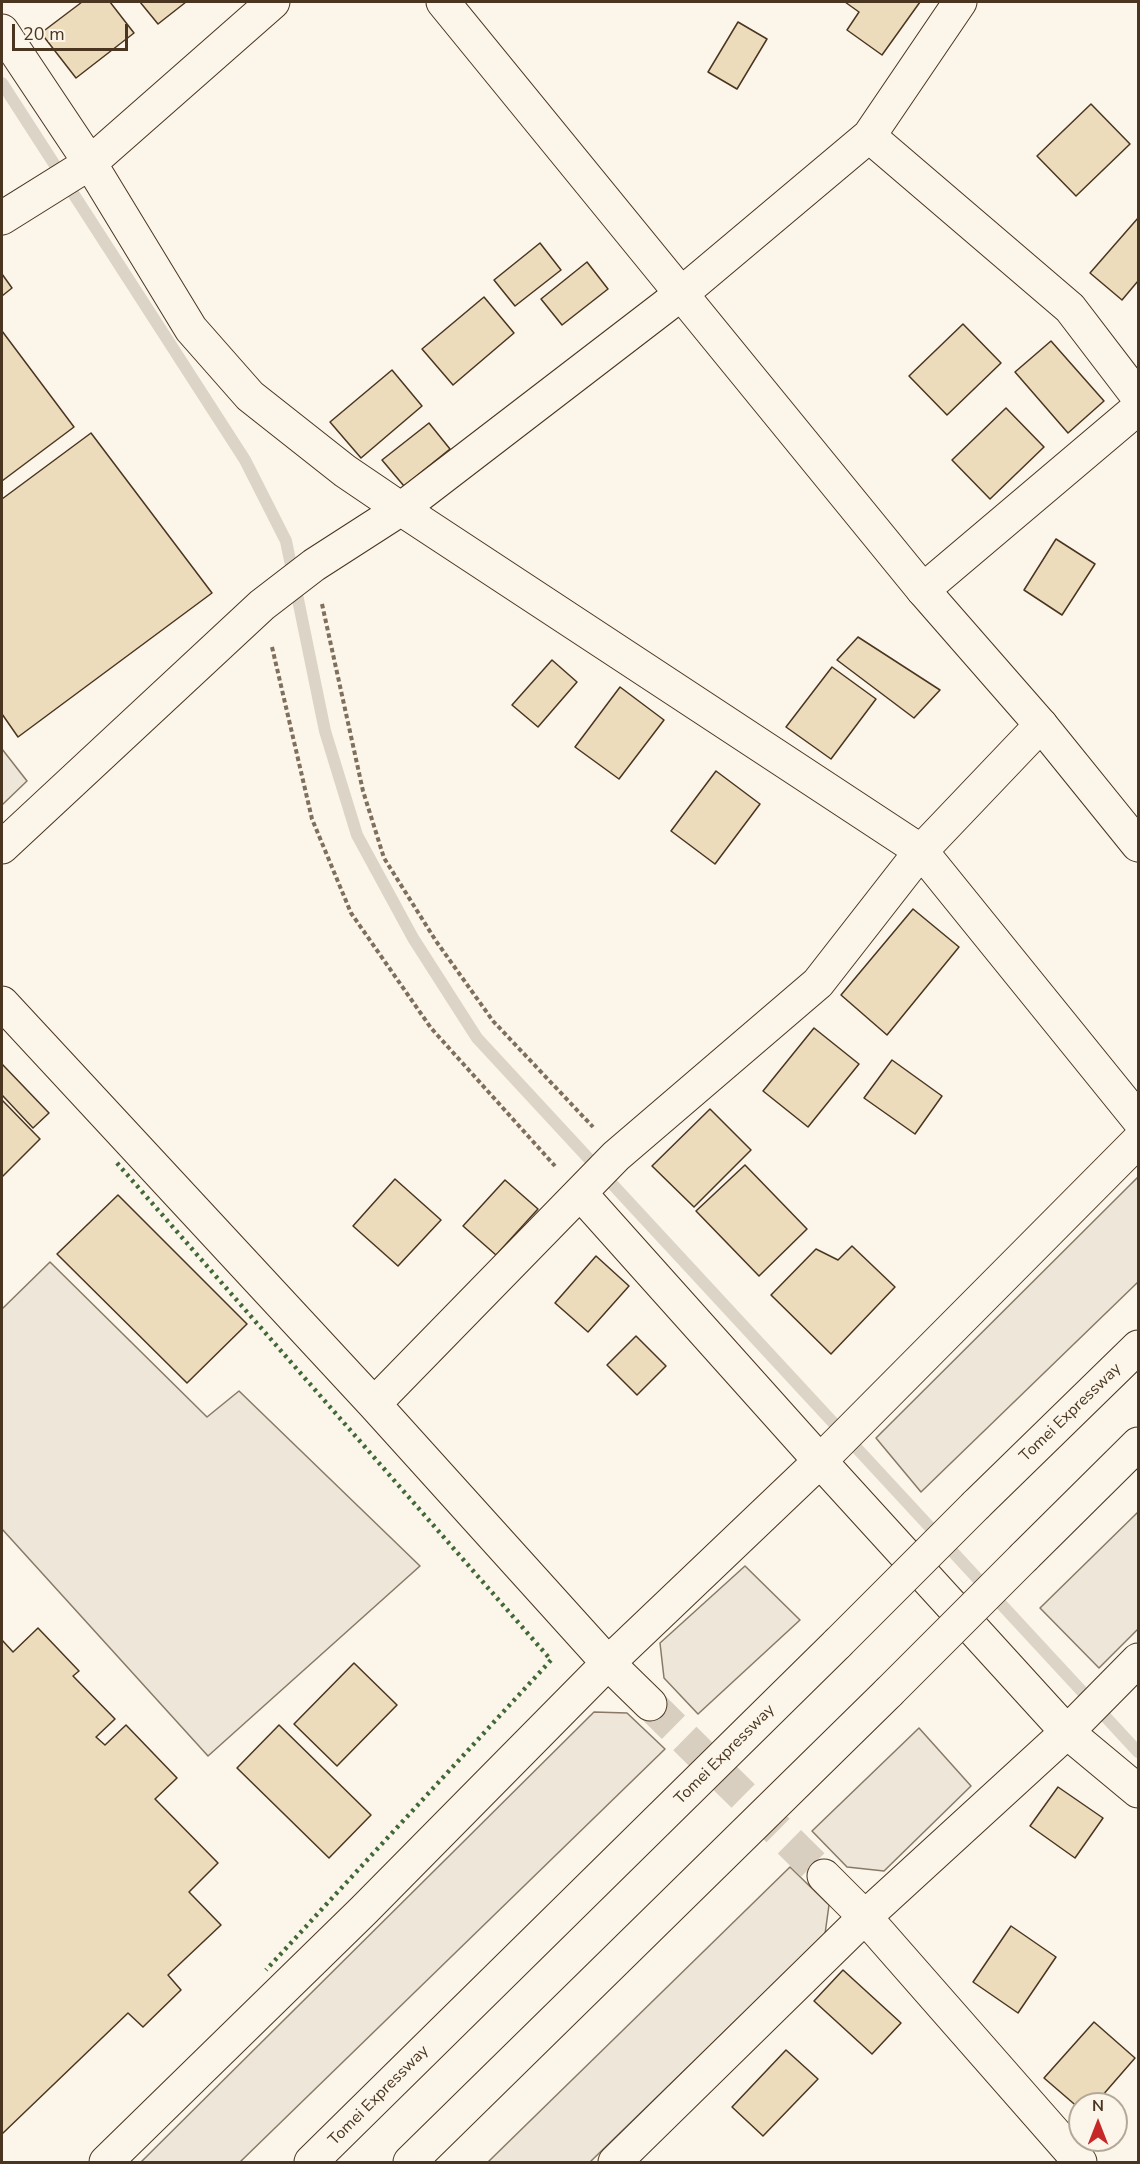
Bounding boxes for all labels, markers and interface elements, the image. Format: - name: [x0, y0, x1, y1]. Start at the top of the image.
- scale bar: [15, 12, 130, 50]
- text: 20 m: [23, 22, 65, 46]
- street label: Tomei Expressway: [1016, 1360, 1126, 1466]
- street label: Tomei Expressway: [671, 1701, 779, 1809]
- street label: Tomei Expressway: [325, 2042, 433, 2150]
- north arrow: [1068, 2092, 1128, 2152]
- text: N: [1092, 2095, 1104, 2117]

